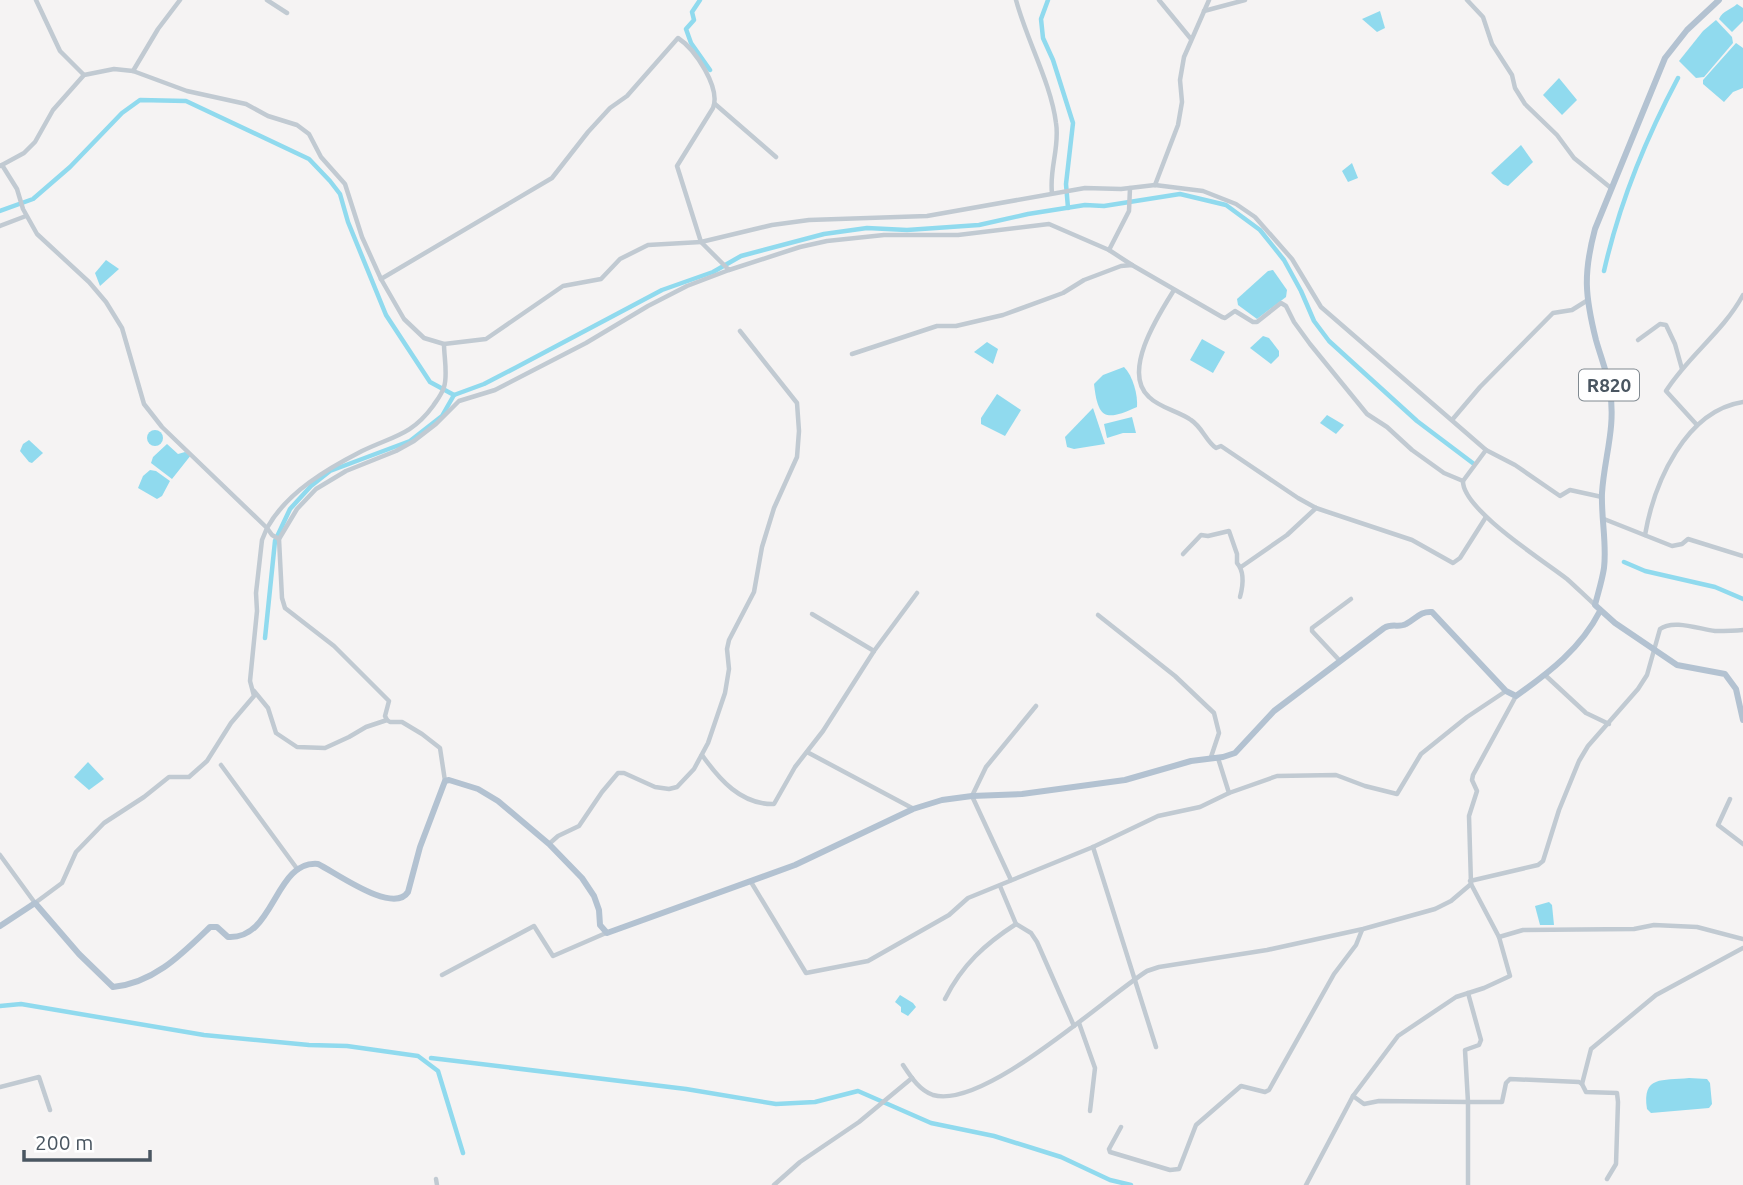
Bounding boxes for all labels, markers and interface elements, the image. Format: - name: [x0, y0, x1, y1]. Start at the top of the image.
- road number: R820: [1579, 370, 1639, 400]
- scale bar: [24, 1118, 150, 1162]
- text: 200 m: [35, 1130, 93, 1154]

